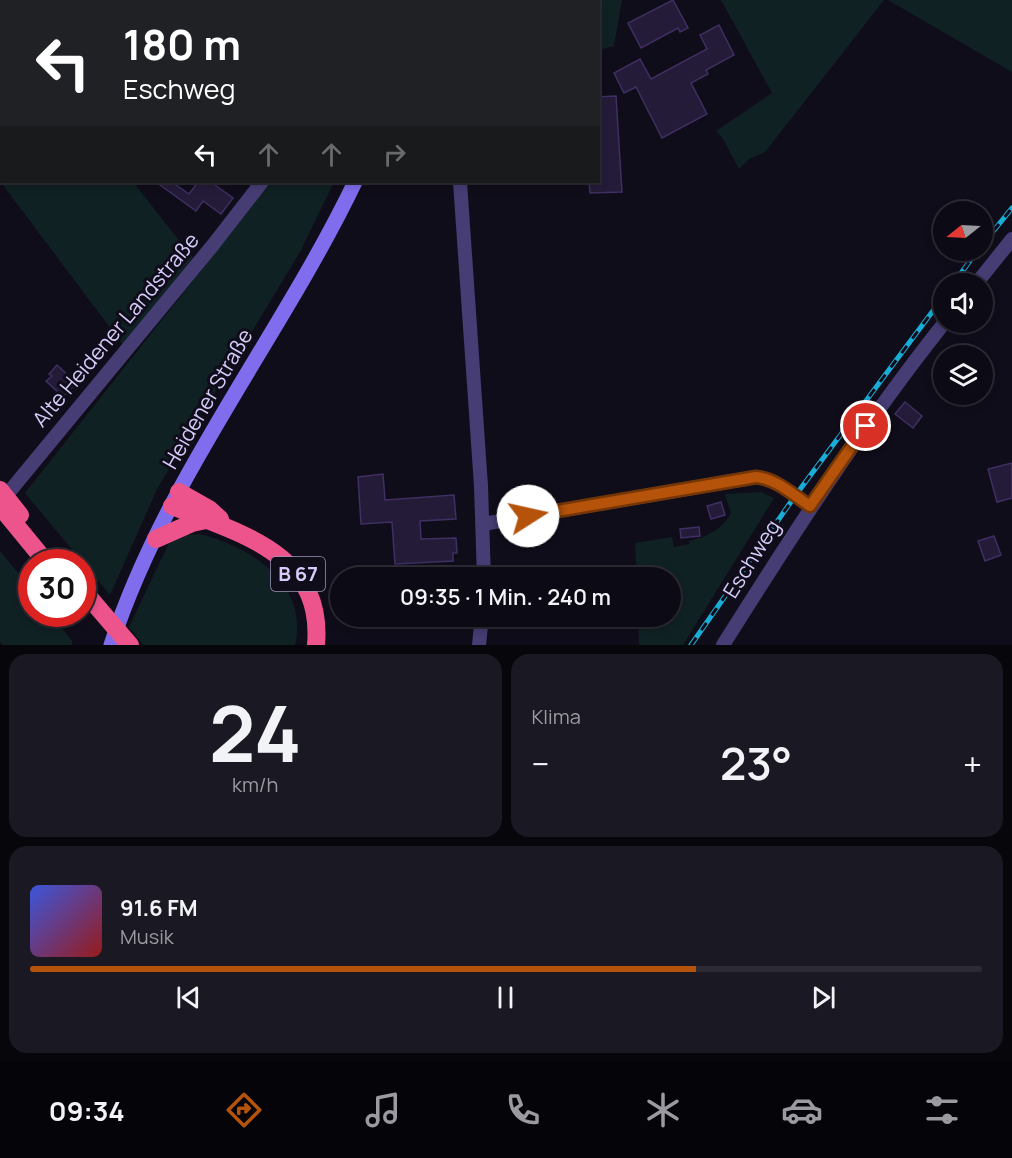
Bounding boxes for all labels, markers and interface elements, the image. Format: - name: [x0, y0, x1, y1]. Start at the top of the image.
- text: 180 m: [123, 15, 241, 73]
- icon: left: [24, 24, 102, 102]
- text: Eschweg: [123, 70, 236, 107]
- icon: left: [189, 138, 222, 171]
- icon: ahead: [252, 138, 285, 171]
- icon: ahead: [315, 138, 348, 171]
- icon: right: [378, 138, 411, 171]
- north arrow: [933, 201, 993, 261]
- map controls: [933, 201, 993, 405]
- street label: Alte Heidener Landstraße: [26, 226, 205, 432]
- button: sound: [933, 273, 993, 333]
- street label: Heidener Straße: [156, 323, 259, 474]
- button: layers: [933, 345, 993, 405]
- pin: [840, 400, 891, 451]
- icon: arrive: [849, 409, 882, 442]
- position arrow: [496, 484, 560, 548]
- street label: Eschweg: [716, 514, 786, 603]
- speed limit sign: 30: [18, 549, 96, 627]
- road number: B 67: [271, 557, 325, 591]
- text: 09:35 · 1 Min. · 240 m: [400, 582, 611, 612]
- text: 24: [209, 679, 301, 785]
- text: Klima: [532, 703, 581, 730]
- text: 23°: [720, 732, 792, 794]
- text: −: [532, 741, 549, 786]
- text: +: [963, 741, 982, 786]
- text: km/h: [232, 771, 279, 798]
- text: 91.6 FM: [120, 893, 198, 923]
- text: Musik: [120, 923, 174, 950]
- icon: previous: [172, 981, 205, 1014]
- icon: pause: [489, 981, 522, 1014]
- icon: next: [807, 981, 840, 1014]
- icon: directions: [223, 1089, 265, 1131]
- icon: music: [362, 1089, 404, 1131]
- icon: phone: [502, 1089, 544, 1131]
- icon: climate: [642, 1089, 684, 1131]
- icon: car: [781, 1089, 823, 1131]
- icon: filters: [921, 1089, 963, 1131]
- text: 09:34: [49, 1092, 125, 1129]

